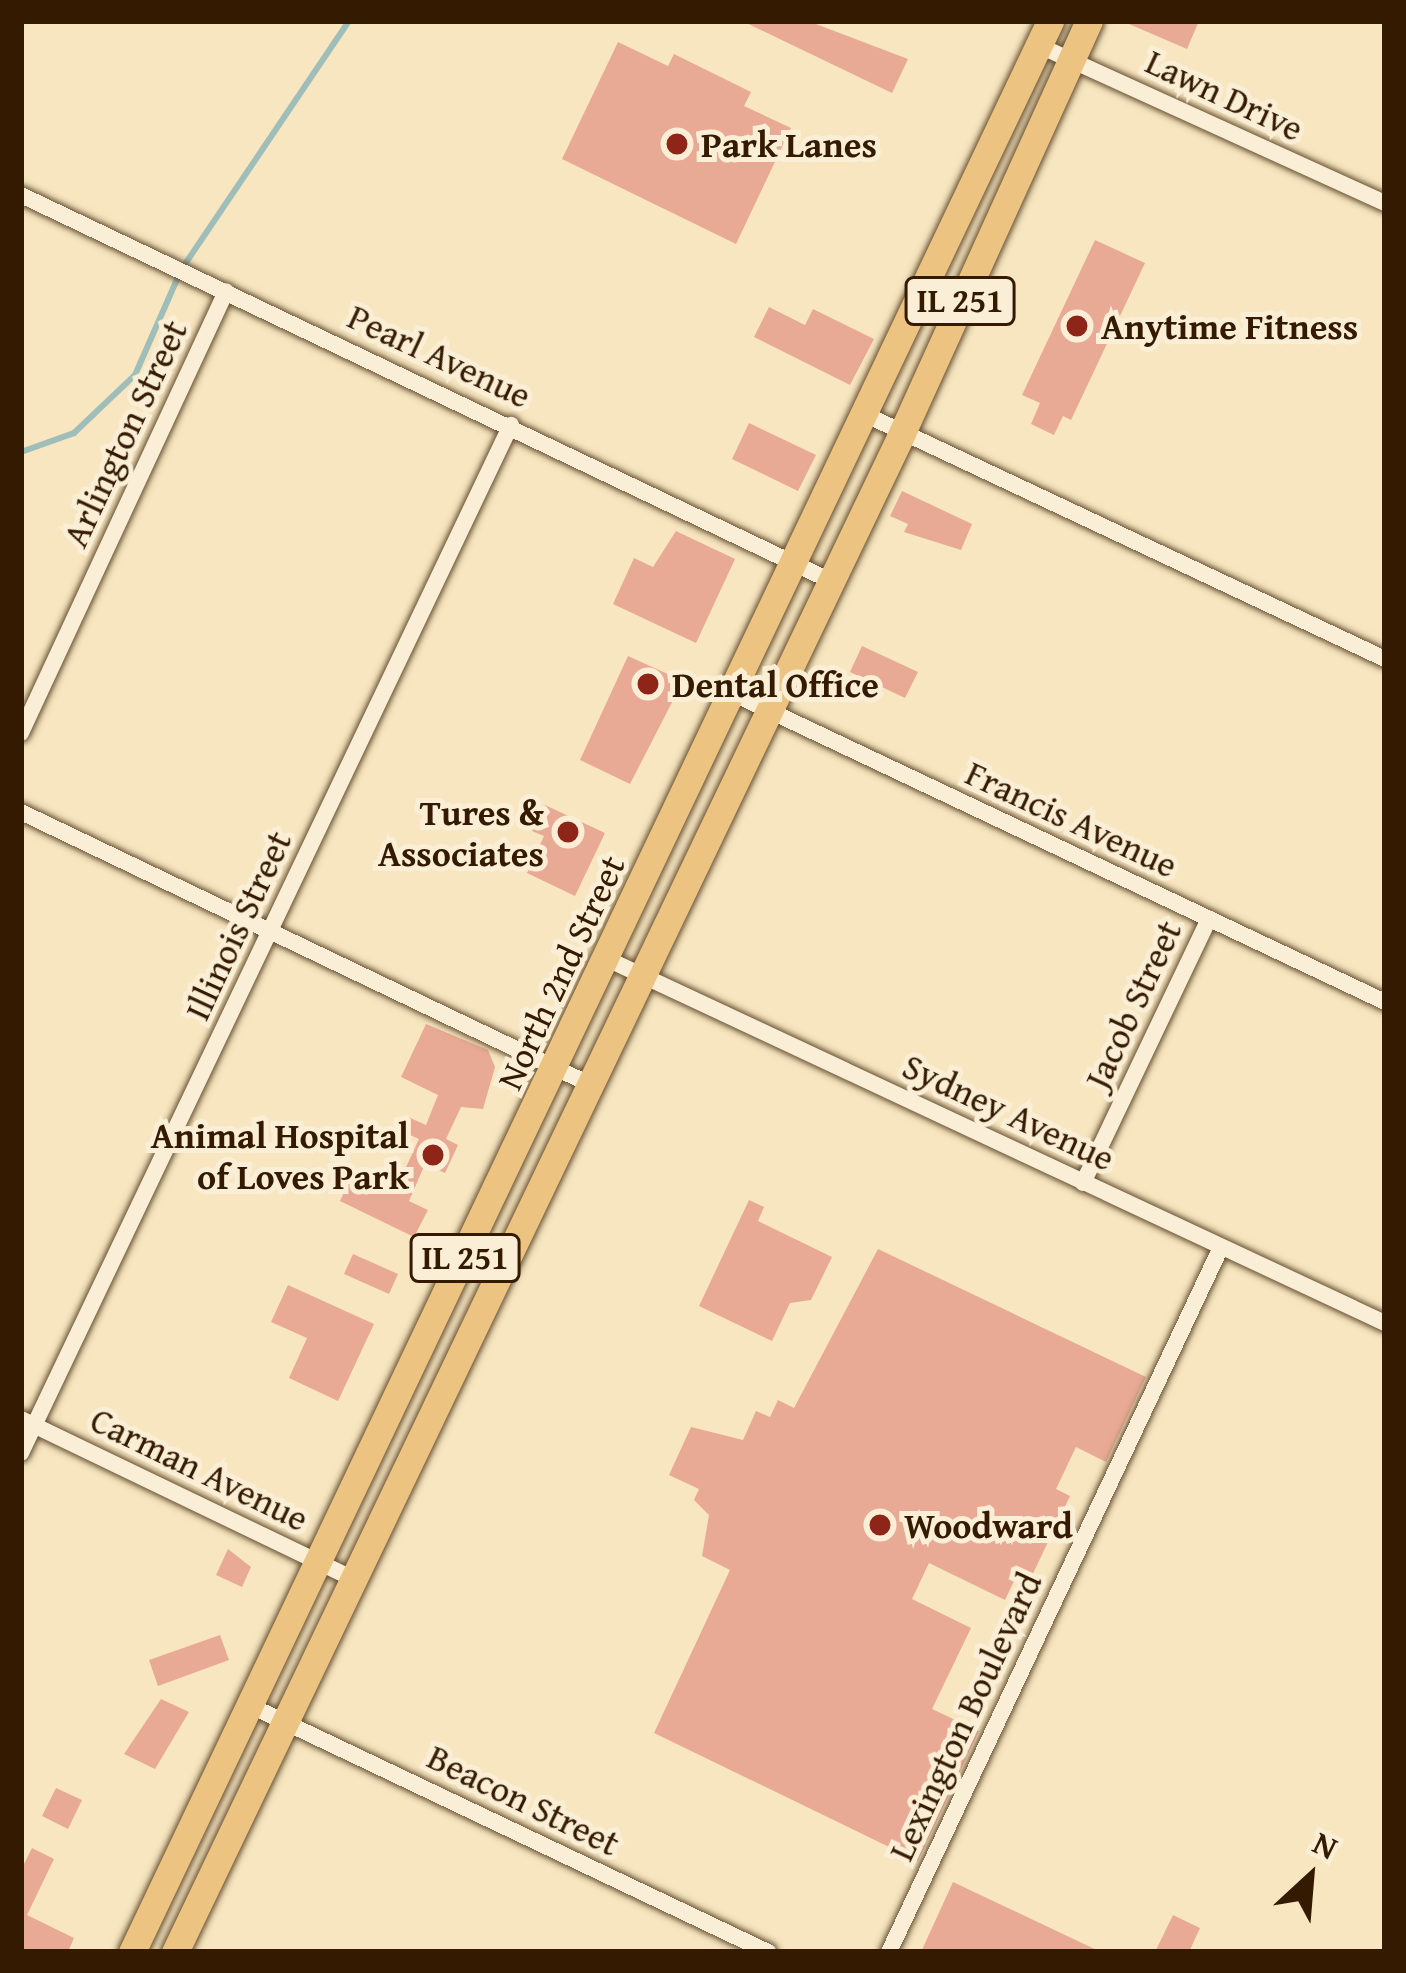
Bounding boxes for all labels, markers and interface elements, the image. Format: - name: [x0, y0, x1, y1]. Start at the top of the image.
- street label: Lawn Drive: [1140, 39, 1310, 149]
- place label: Park Lanes: [701, 122, 877, 166]
- marker: Park Lanes: [664, 131, 690, 157]
- road number: IL 251: [903, 274, 1017, 328]
- street label: Pearl Avenue: [342, 294, 538, 416]
- place label: Anytime Fitness: [1101, 304, 1358, 348]
- street label: Arlington Street: [53, 313, 195, 553]
- marker: Anytime Fitness: [1064, 313, 1090, 339]
- place label: Dental Office: [672, 662, 879, 706]
- marker: Dental Office: [635, 671, 661, 697]
- street label: Francis Avenue: [959, 750, 1185, 886]
- place label: Tures & Associates: [378, 789, 544, 874]
- marker: Tures & Associates: [555, 819, 581, 845]
- street label: Illinois Street: [174, 824, 300, 1026]
- street label: North 2nd Street: [487, 848, 633, 1096]
- street label: Jacob Street: [1074, 913, 1190, 1095]
- street label: Sydney Avenue: [896, 1043, 1122, 1179]
- place label: Animal Hospital of Loves Park: [151, 1112, 409, 1197]
- marker: Animal Hospital of Loves Park: [420, 1142, 446, 1168]
- road number: IL 251: [408, 1231, 522, 1285]
- street label: Carman Avenue: [84, 1397, 316, 1539]
- place label: Woodward: [904, 1503, 1073, 1547]
- marker: Woodward: [867, 1512, 893, 1538]
- street label: Lexington Boulevard: [878, 1565, 1050, 1867]
- street label: Beacon Street: [421, 1734, 627, 1864]
- north arrow: [1250, 1817, 1370, 1937]
- text: N: [1305, 1818, 1346, 1871]

